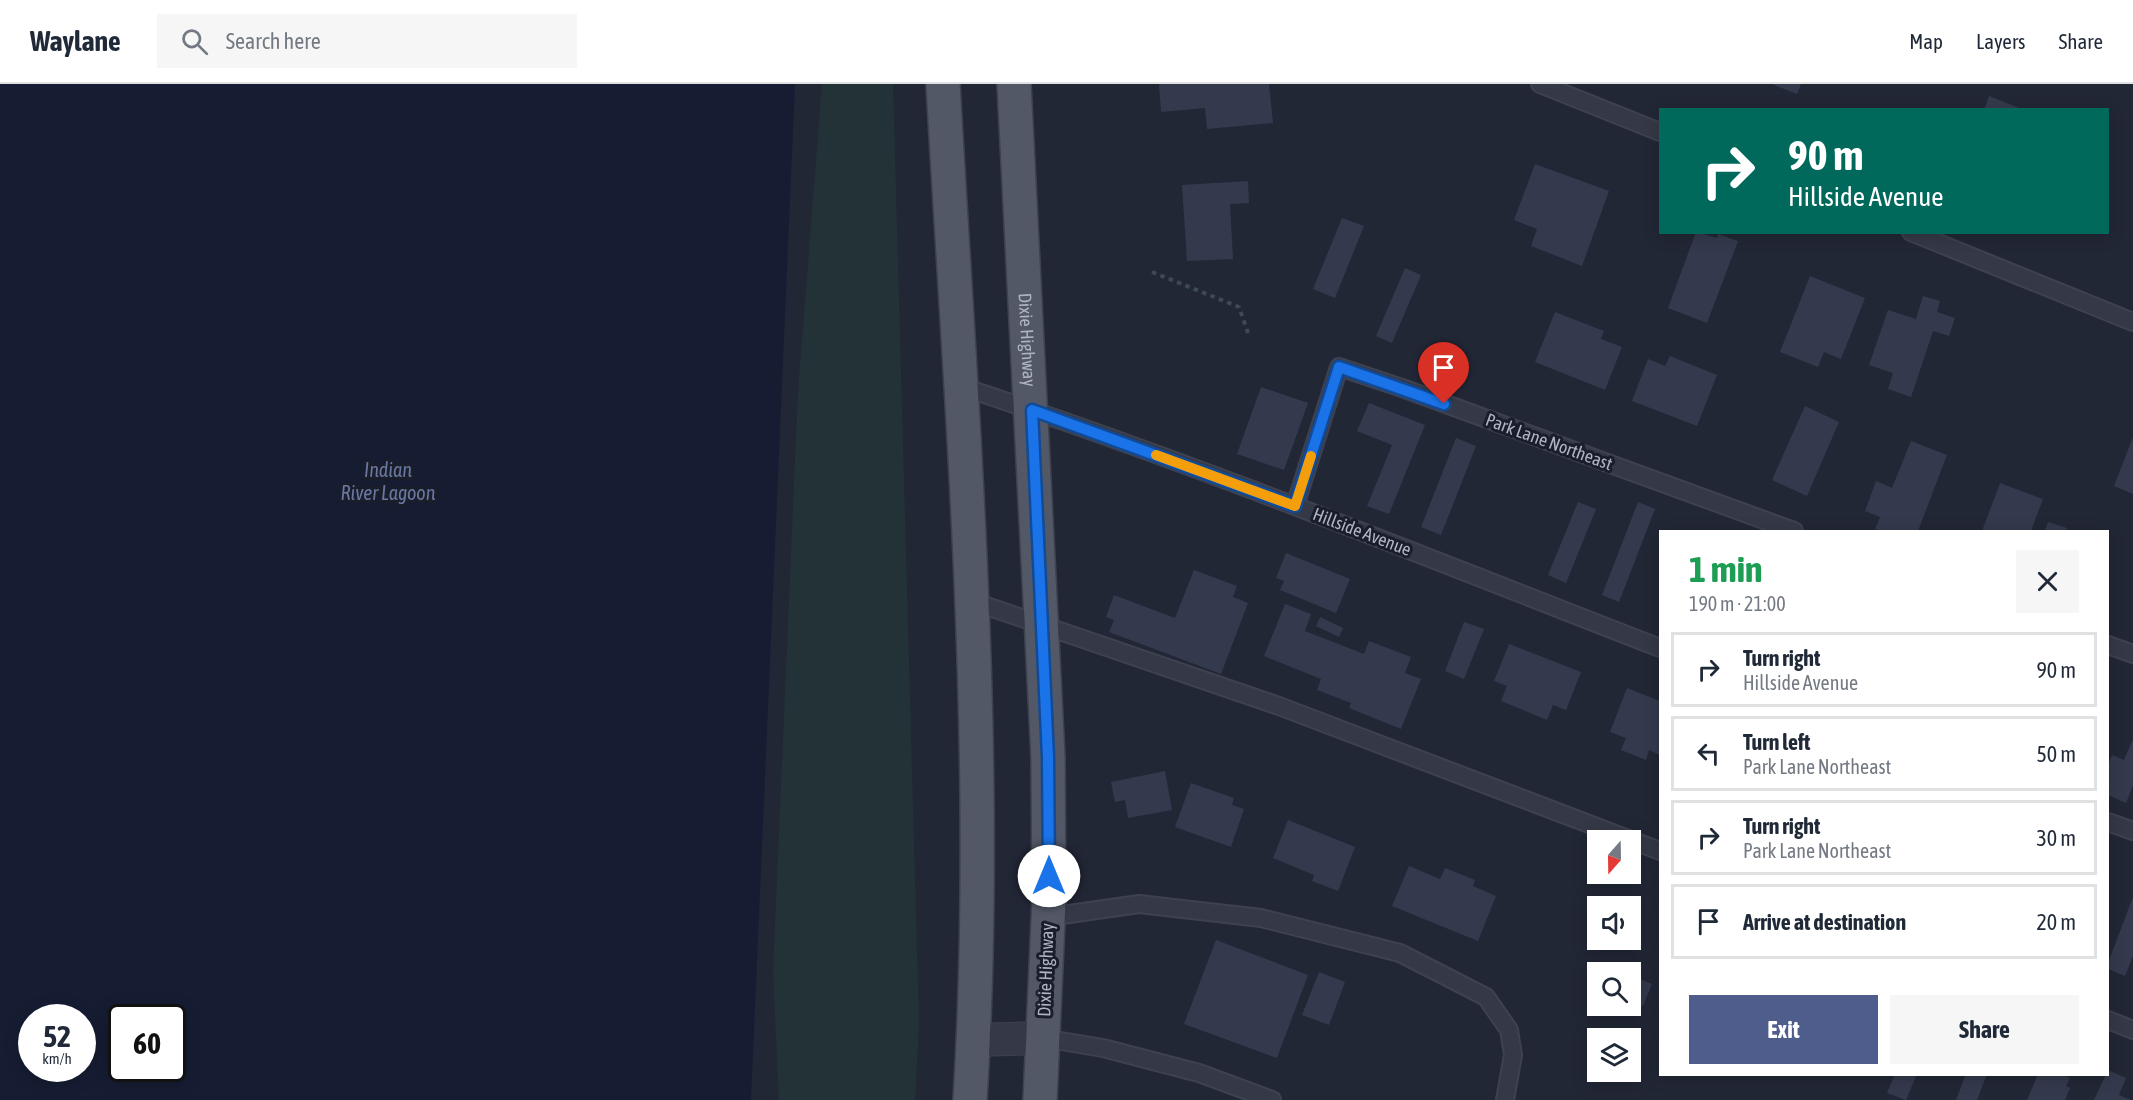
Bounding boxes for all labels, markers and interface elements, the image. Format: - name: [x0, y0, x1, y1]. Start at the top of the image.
- search box: [157, 14, 577, 68]
- text: Waylane: [30, 25, 121, 57]
- icon: search: [178, 25, 211, 58]
- text: Search here: [226, 28, 321, 54]
- text: Map: [1909, 29, 1943, 53]
- text: Layers: [1976, 29, 2026, 53]
- text: Share: [2059, 29, 2103, 53]
- text: 90 m: [1788, 131, 1863, 179]
- icon: right: [1689, 132, 1767, 210]
- text: Hillside Avenue: [1788, 181, 1943, 212]
- street label: Dixie Highway: [1015, 292, 1040, 387]
- pin: [1418, 342, 1469, 404]
- icon: arrive: [1427, 351, 1460, 384]
- street label: Park Lane Northeast: [1483, 409, 1615, 474]
- water label: Indian River Lagoon: [341, 458, 436, 504]
- street label: Hillside Avenue: [1310, 503, 1414, 560]
- text: 1 min: [1689, 548, 1763, 590]
- button: close: [2016, 550, 2079, 613]
- text: 190 m · 21:00: [1689, 592, 1786, 615]
- text: Turn right: [1743, 645, 1820, 671]
- icon: right: [1692, 653, 1725, 686]
- text: 90 m: [2036, 657, 2076, 683]
- text: Hillside Avenue: [1743, 671, 1858, 694]
- text: Turn left: [1743, 729, 1810, 755]
- icon: left: [1692, 737, 1725, 770]
- text: 50 m: [2036, 741, 2076, 767]
- text: Park Lane Northeast: [1743, 755, 1891, 778]
- text: Turn right: [1743, 813, 1820, 839]
- icon: right: [1692, 821, 1725, 854]
- text: 30 m: [2036, 825, 2076, 851]
- north arrow: [1587, 830, 1641, 884]
- map controls: [1587, 830, 1641, 1082]
- text: Park Lane Northeast: [1743, 839, 1891, 862]
- position arrow: [1017, 844, 1081, 908]
- button: sound: [1587, 896, 1641, 950]
- icon: arrive: [1692, 905, 1725, 938]
- text: Arrive at destination: [1743, 909, 1906, 935]
- text: 20 m: [2036, 909, 2076, 935]
- street label: Dixie Highway: [1033, 923, 1058, 1017]
- button: search: [1587, 962, 1641, 1016]
- button: Exit: [1689, 995, 1878, 1064]
- button: Share: [1890, 995, 2079, 1064]
- speed limit sign: 60: [108, 1004, 186, 1082]
- text: 52: [43, 1019, 71, 1053]
- button: layers: [1587, 1028, 1641, 1082]
- text: km/h: [42, 1050, 72, 1067]

